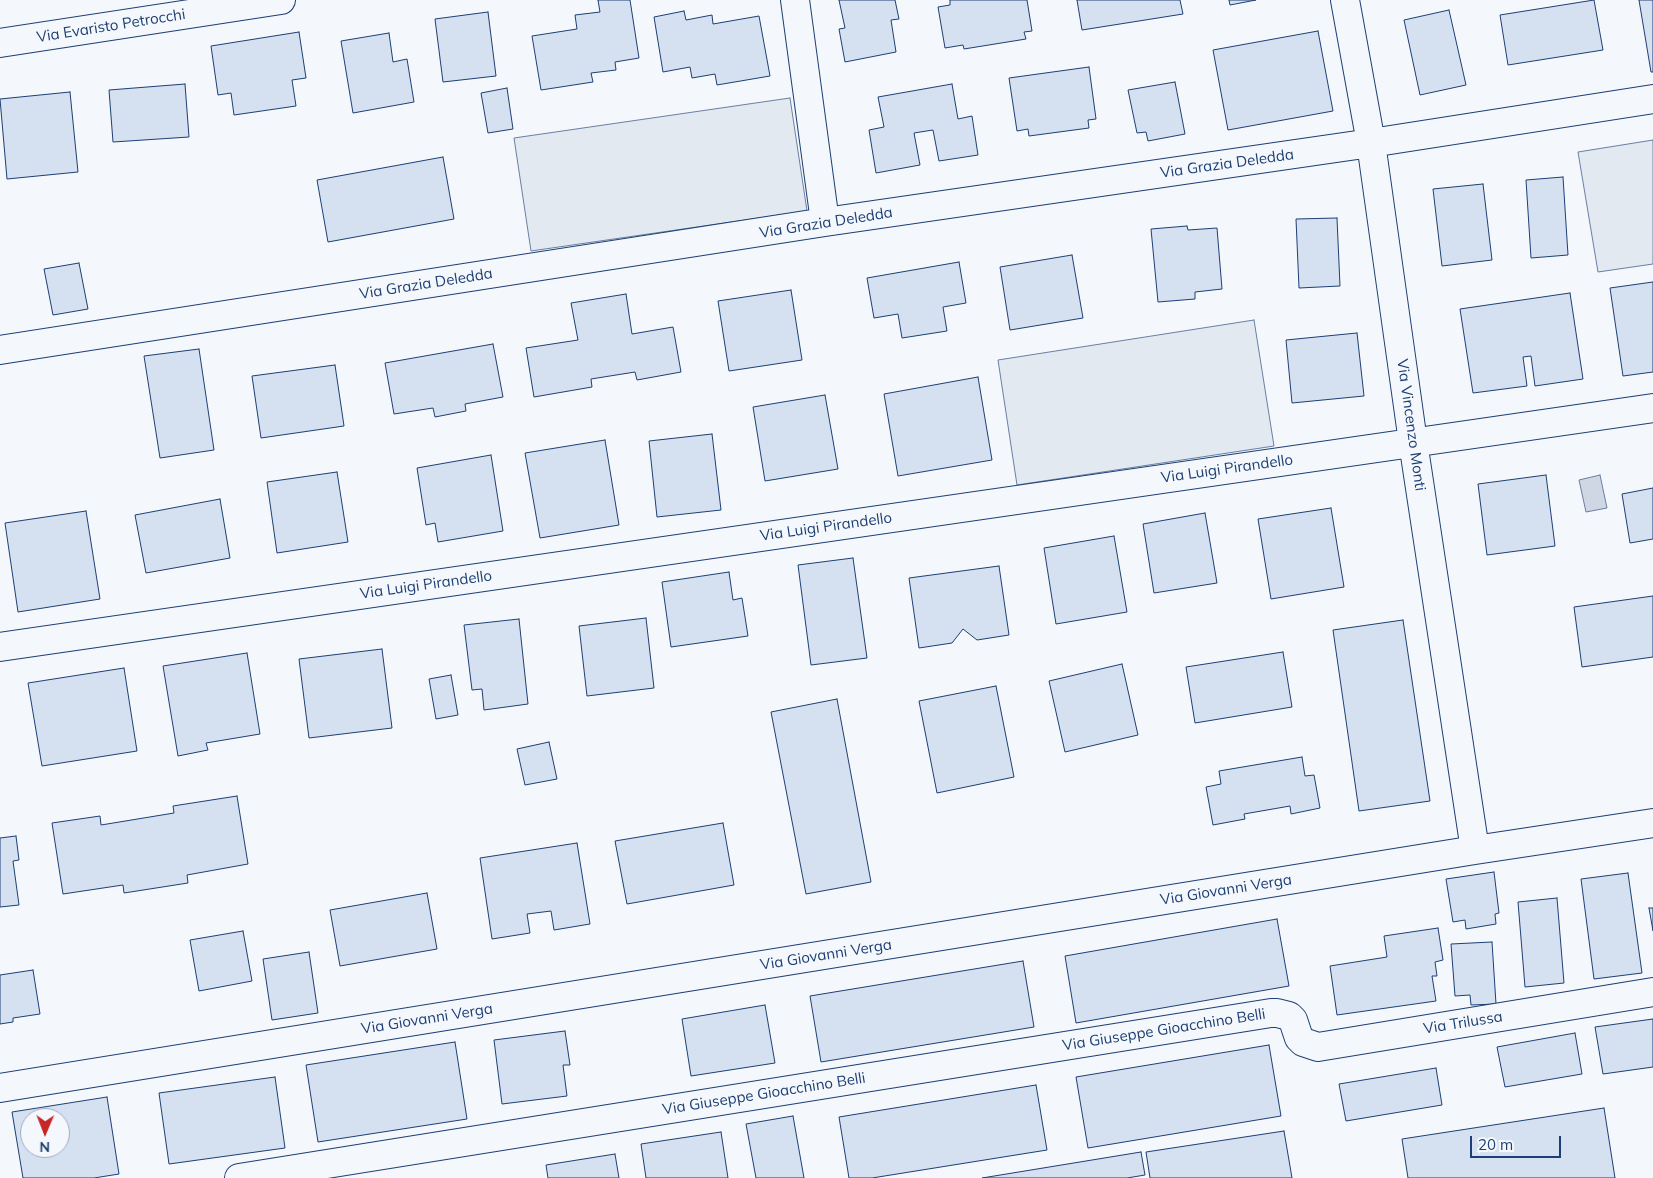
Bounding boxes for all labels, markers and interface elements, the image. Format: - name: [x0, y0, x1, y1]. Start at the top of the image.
- street label: Via Evaristo Petrocchi: [35, 5, 187, 47]
- street label: Via Grazia Deledda: [1159, 146, 1295, 182]
- street label: Via Grazia Deledda: [758, 204, 894, 242]
- street label: Via Grazia Deledda: [358, 265, 494, 303]
- street label: Via Vincenzo Monti: [1393, 358, 1429, 492]
- street label: Via Luigi Pirandello: [1160, 451, 1294, 487]
- street label: Via Luigi Pirandello: [759, 509, 893, 545]
- street label: Via Luigi Pirandello: [359, 567, 493, 603]
- street label: Via Giovanni Verga: [1159, 871, 1293, 909]
- street label: Via Giovanni Verga: [759, 936, 893, 974]
- street label: Via Giovanni Verga: [360, 1000, 494, 1038]
- street label: Via Giuseppe Gioacchino Belli: [1061, 1005, 1267, 1055]
- street label: Via Trilussa: [1422, 1008, 1504, 1038]
- street label: Via Giuseppe Gioacchino Belli: [661, 1069, 867, 1119]
- north arrow: [20, 1108, 70, 1158]
- scale bar: [1473, 1126, 1564, 1158]
- text: 20 m: [1478, 1135, 1513, 1154]
- text: N: [39, 1138, 50, 1156]

